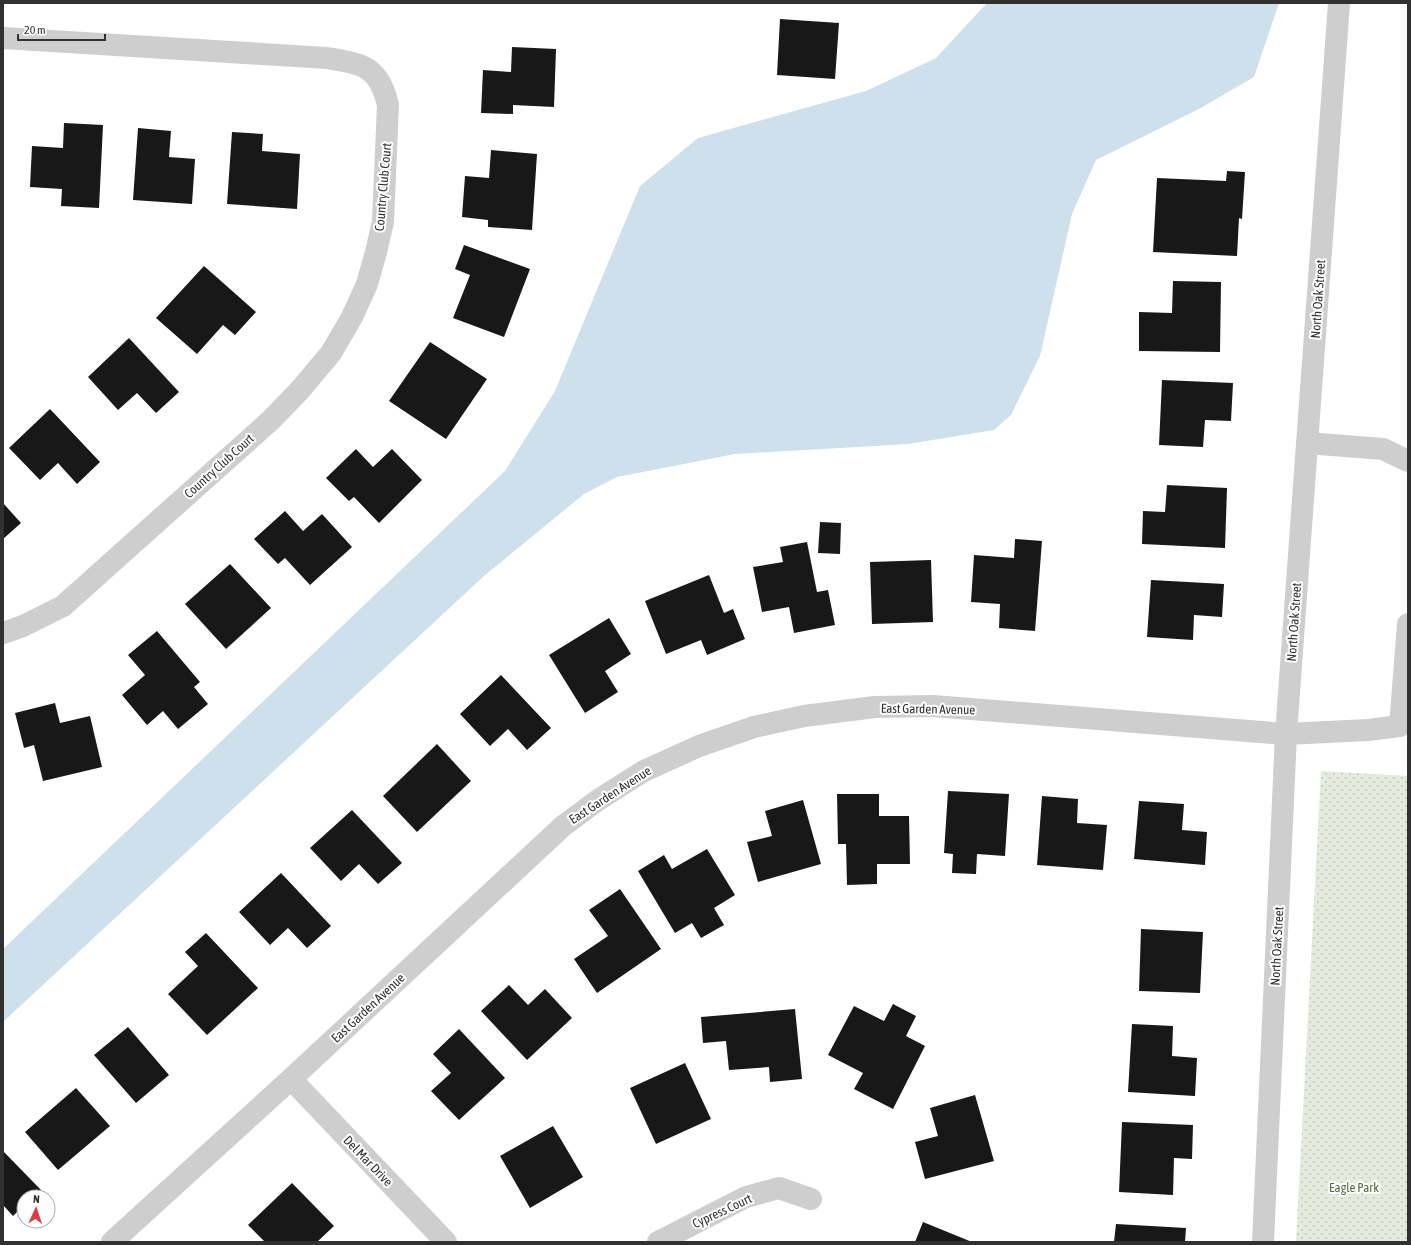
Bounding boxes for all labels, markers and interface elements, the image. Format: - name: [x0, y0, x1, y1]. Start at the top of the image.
- scale bar: [18, 16, 105, 42]
- text: 20 m: [24, 23, 46, 37]
- street label: Country Club Court: [372, 142, 394, 232]
- street label: North Oak Street: [1308, 259, 1328, 339]
- street label: Country Club Court: [181, 431, 257, 501]
- street label: North Oak Street: [1284, 582, 1304, 662]
- street label: East Garden Avenue: [881, 701, 976, 717]
- street label: East Garden Avenue: [566, 763, 654, 827]
- street label: North Oak Street: [1267, 906, 1287, 986]
- street label: East Garden Avenue: [328, 970, 408, 1046]
- street label: Del Mar Drive: [340, 1133, 396, 1189]
- park label: Eagle Park: [1329, 1180, 1379, 1195]
- north arrow: [16, 1189, 56, 1229]
- street label: Cypress Court: [690, 1191, 754, 1231]
- text: N: [33, 1193, 40, 1205]

